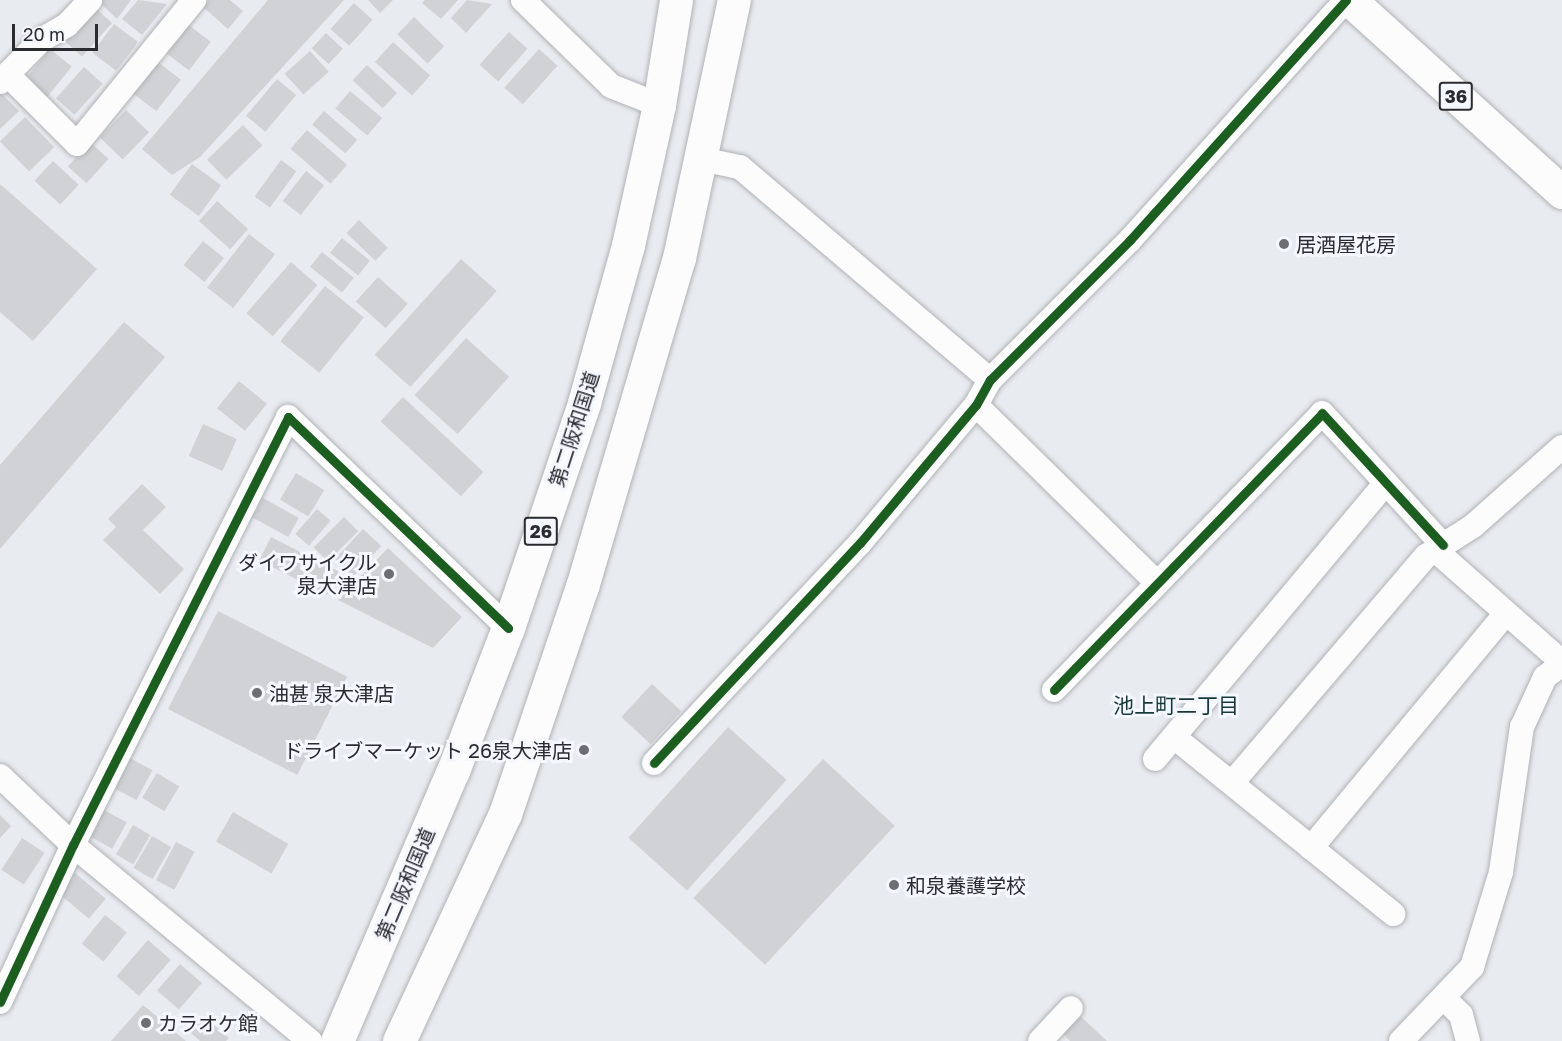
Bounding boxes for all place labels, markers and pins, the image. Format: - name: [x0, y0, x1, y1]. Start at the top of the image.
- place label: 居酒屋花房: [1296, 232, 1396, 256]
- marker: 居酒屋花房: [1277, 237, 1291, 251]
- place label: ダイワサイクル 泉大津店: [237, 550, 377, 597]
- marker: ダイワサイクル 泉大津店: [382, 567, 396, 581]
- place label: 油甚 泉大津店: [269, 681, 394, 705]
- marker: 油甚 泉大津店: [250, 686, 264, 700]
- place label: ドライブマーケット 26泉大津店: [283, 738, 572, 762]
- marker: ドライブマーケット 26泉大津店: [577, 743, 591, 757]
- place label: 和泉養護学校: [906, 873, 1026, 897]
- marker: 和泉養護学校: [887, 878, 901, 892]
- place label: カラオケ館: [158, 1011, 258, 1035]
- marker: カラオケ館: [139, 1016, 153, 1030]

